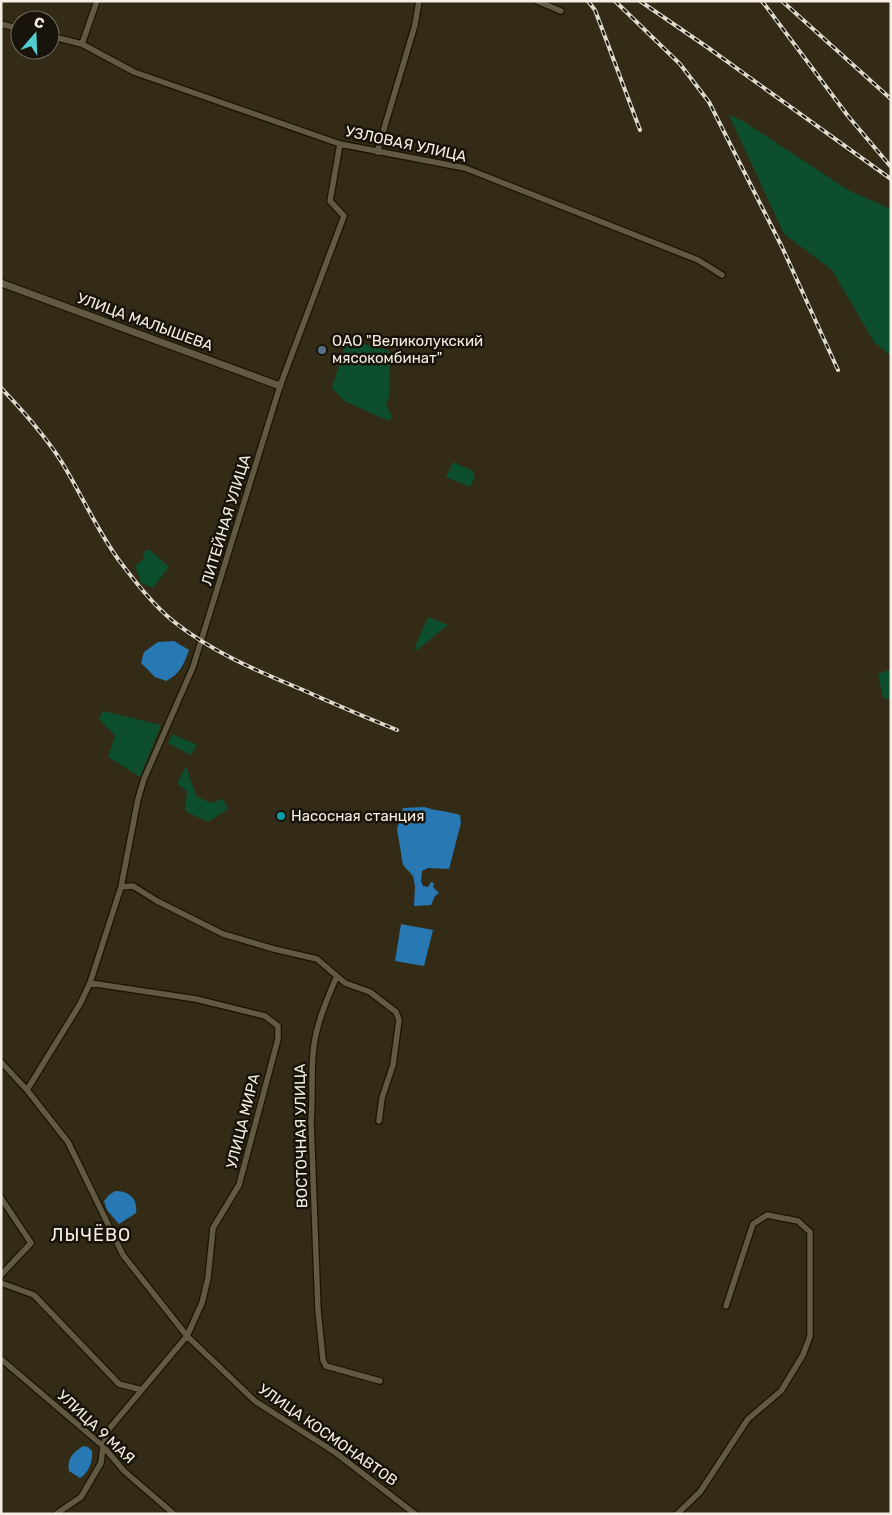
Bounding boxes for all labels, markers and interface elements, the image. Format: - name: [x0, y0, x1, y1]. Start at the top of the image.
- north arrow: [10, 10, 60, 60]
- text: С: [32, 14, 47, 33]
- street label: УЗЛОВАЯ УЛИЦА: [344, 122, 468, 166]
- street label: УЛИЦА МАЛЫШЕВА: [75, 289, 215, 355]
- place label: ОАО "Великолукский мясокомбинат": [332, 332, 483, 367]
- marker: ОАО "Великолукский мясокомбинат": [316, 344, 328, 356]
- street label: ЛИТЕЙНАЯ УЛИЦА: [198, 452, 254, 588]
- place label: Насосная станция: [291, 807, 424, 825]
- marker: Насосная станция: [275, 810, 287, 822]
- street label: ВОСТОЧНАЯ УЛИЦА: [291, 1064, 311, 1208]
- street label: УЛИЦА МИРА: [222, 1072, 264, 1170]
- district label: ЛЫЧЁВО: [51, 1224, 131, 1246]
- street label: УЛИЦА КОСМОНАВТОВ: [255, 1380, 401, 1490]
- street label: УЛИЦА 9 МАЯ: [54, 1387, 138, 1467]

